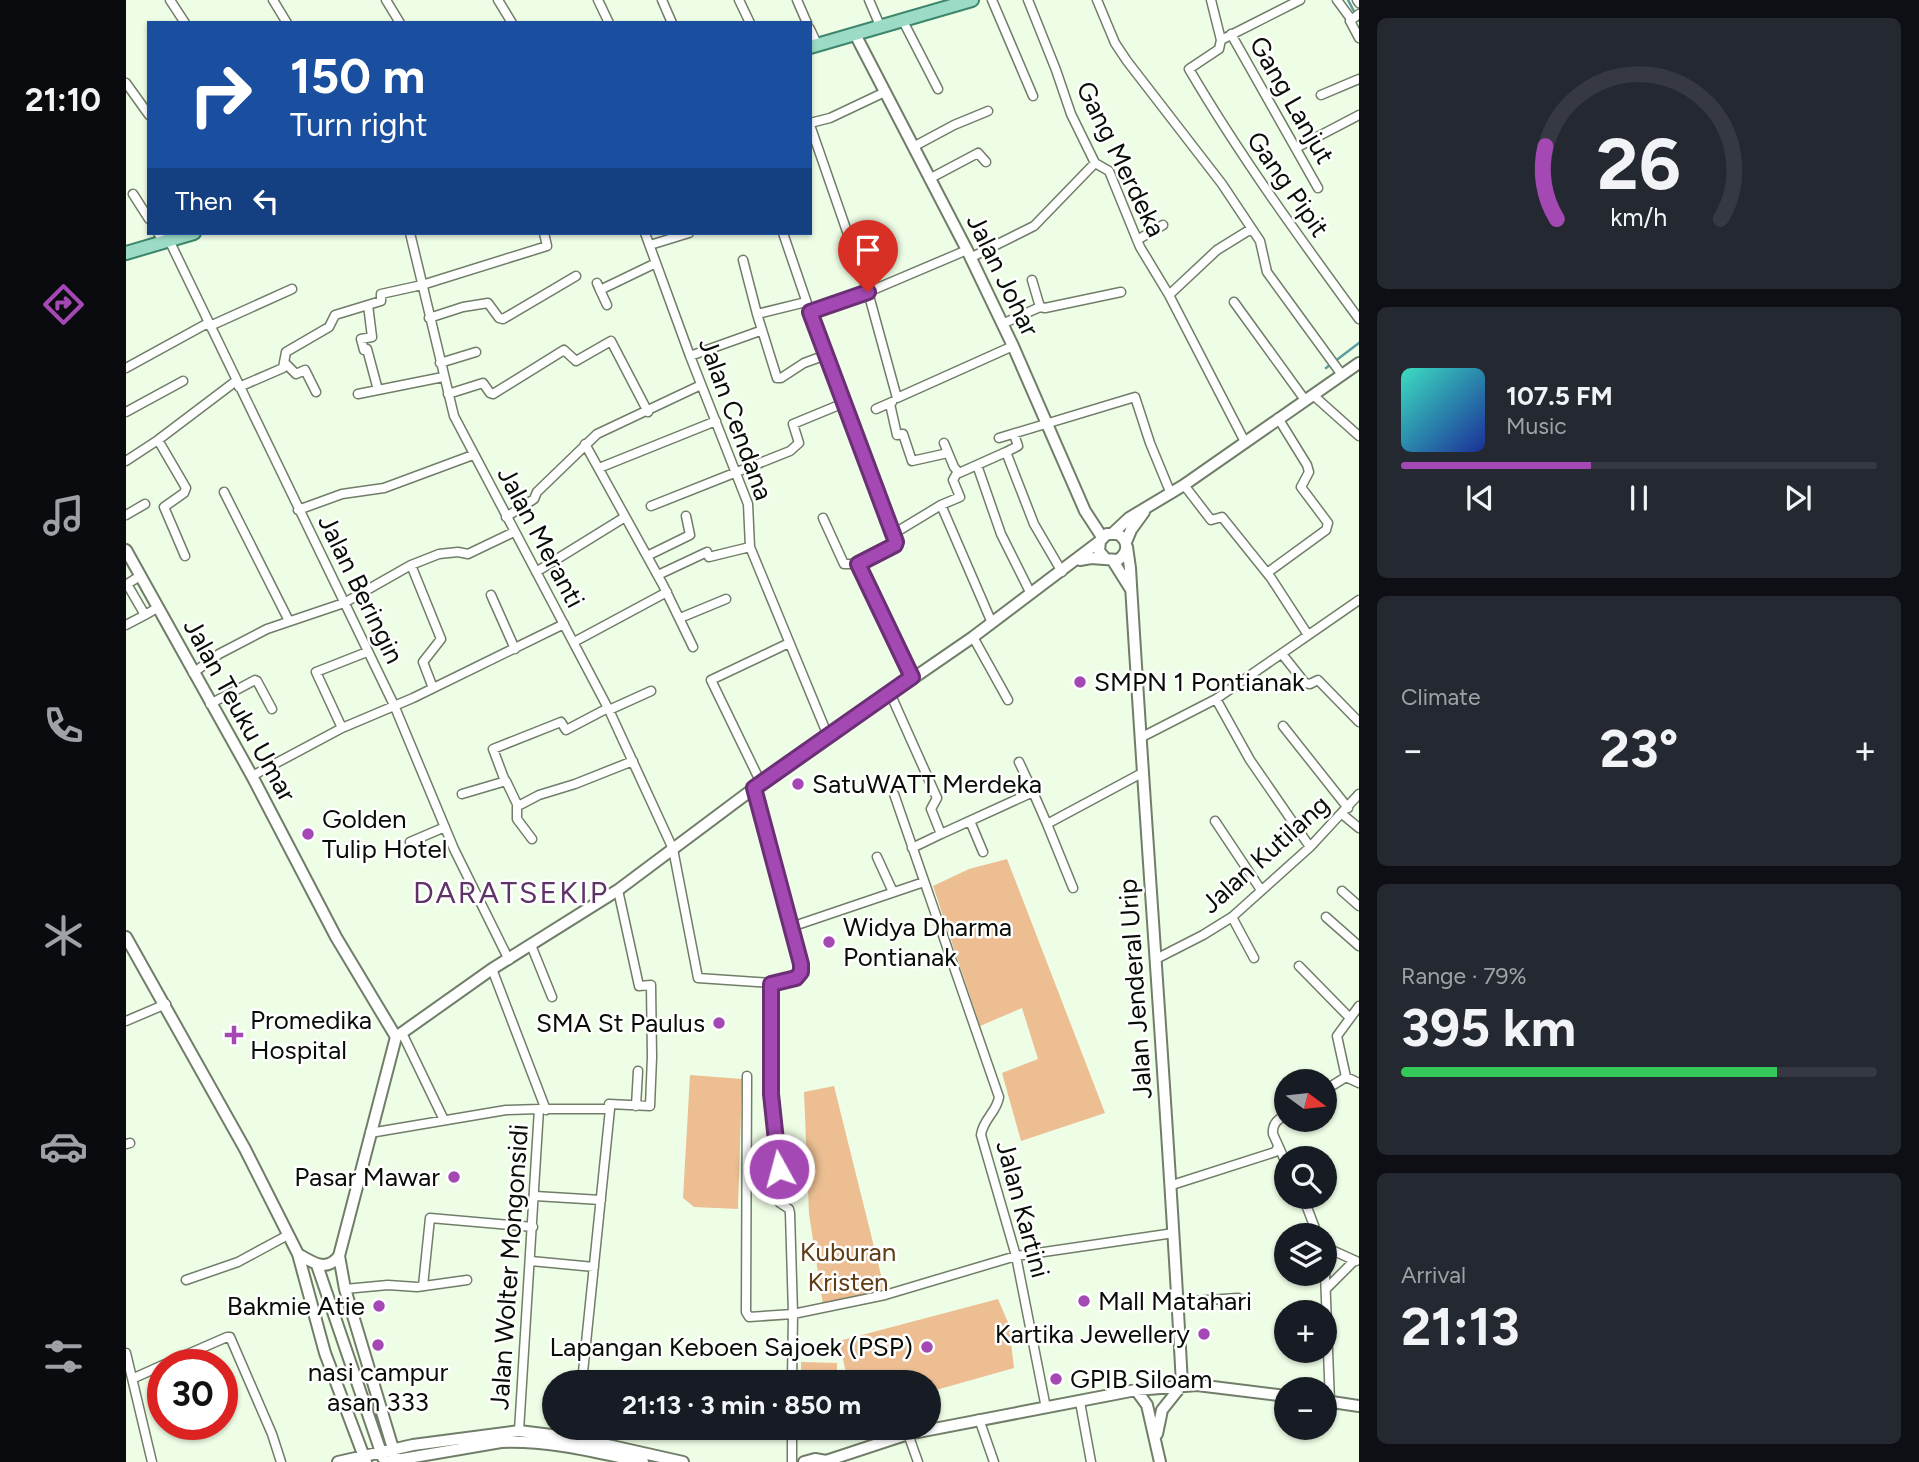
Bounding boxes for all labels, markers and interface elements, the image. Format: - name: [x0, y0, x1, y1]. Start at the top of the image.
- street label: Gang Lanjut: [1243, 31, 1341, 170]
- text: 150 m: [290, 46, 425, 105]
- icon: right: [175, 49, 266, 140]
- street label: Gang Merdeka: [1070, 76, 1172, 242]
- text: 21:10: [25, 81, 101, 119]
- text: Turn right: [290, 106, 428, 144]
- text: 26: [1597, 121, 1681, 208]
- street label: Gang Pipit: [1240, 125, 1336, 243]
- icon: left: [247, 182, 285, 220]
- text: Then: [175, 185, 233, 217]
- text: km/h: [1610, 202, 1668, 232]
- street label: Jalan Johar: [960, 209, 1046, 341]
- pin: [838, 220, 898, 292]
- icon: arrive: [849, 231, 887, 269]
- icon: directions: [39, 280, 88, 329]
- street label: Jalan Cendana: [692, 334, 780, 504]
- text: 107.5 FM: [1506, 380, 1613, 412]
- text: Music: [1506, 412, 1567, 440]
- street label: Jalan Meranti: [490, 461, 592, 613]
- icon: previous: [1461, 479, 1499, 517]
- icon: pause: [1620, 479, 1658, 517]
- icon: next: [1779, 479, 1817, 517]
- icon: music: [39, 491, 88, 540]
- street label: Jalan Beringin: [311, 509, 411, 669]
- street label: Jalan Teuku Umar: [177, 613, 304, 807]
- place label: SMPN 1 Pontianak: [1094, 666, 1305, 698]
- marker: SMPN 1 Pontianak: [1072, 674, 1088, 690]
- text: Climate: [1401, 683, 1480, 711]
- icon: phone: [39, 701, 88, 750]
- text: 23°: [1600, 718, 1678, 780]
- text: −: [1401, 727, 1425, 773]
- text: +: [1853, 727, 1877, 773]
- place label: SatuWATT Merdeka: [812, 768, 1042, 800]
- marker: SatuWATT Merdeka: [790, 776, 806, 792]
- street label: Jalan Kutilang: [1194, 788, 1336, 920]
- place label: Golden Tulip Hotel: [322, 803, 447, 865]
- marker: Golden Tulip Hotel: [300, 826, 316, 842]
- district label: DARATSEKIP: [413, 874, 609, 911]
- street label: Jalan Jenderal Urip: [1111, 878, 1159, 1100]
- icon: climate: [39, 911, 88, 960]
- place label: Widya Dharma Pontianak: [843, 911, 1012, 973]
- marker: Widya Dharma Pontianak: [821, 934, 837, 950]
- text: Range · 79%: [1401, 962, 1527, 990]
- text: 395 km: [1401, 997, 1576, 1059]
- place label: Promedika Hospital: [250, 1004, 372, 1066]
- place label: SMA St Paulus: [536, 1007, 705, 1039]
- marker: SMA St Paulus: [711, 1015, 727, 1031]
- marker: Promedika Hospital: [224, 1025, 244, 1045]
- north arrow: [1274, 1069, 1337, 1132]
- map controls: [1274, 1069, 1337, 1440]
- icon: car: [39, 1122, 88, 1171]
- street label: Jalan Wolter Mongonsidi: [483, 1123, 535, 1411]
- position arrow: [742, 1132, 816, 1206]
- street label: Jalan Kartini: [989, 1137, 1057, 1281]
- button: search: [1274, 1146, 1337, 1209]
- place label: Pasar Mawar: [294, 1161, 440, 1193]
- marker: Pasar Mawar: [446, 1169, 462, 1185]
- button: layers: [1274, 1223, 1337, 1286]
- park label: Kuburan Kristen: [800, 1236, 896, 1298]
- text: Arrival: [1401, 1261, 1466, 1289]
- place label: Mall Matahari: [1098, 1285, 1252, 1317]
- place label: Bakmie Atie: [227, 1290, 365, 1322]
- marker: Mall Matahari: [1076, 1293, 1092, 1309]
- text: 21:13: [1401, 1296, 1520, 1358]
- marker: Bakmie Atie: [371, 1298, 387, 1314]
- button: +: [1274, 1300, 1337, 1363]
- place label: Kartika Jewellery: [995, 1318, 1190, 1350]
- marker: Kartika Jewellery: [1196, 1326, 1212, 1342]
- place label: Lapangan Keboen Sajoek (PSP): [549, 1331, 913, 1363]
- icon: filters: [39, 1332, 88, 1381]
- marker: nasi campur asan 333: [370, 1337, 386, 1353]
- marker: Lapangan Keboen Sajoek (PSP): [919, 1339, 935, 1355]
- speed limit sign: 30: [147, 1349, 238, 1440]
- place label: nasi campur asan 333: [308, 1356, 448, 1418]
- place label: GPIB Siloam: [1070, 1363, 1212, 1395]
- marker: GPIB Siloam: [1048, 1371, 1064, 1387]
- button: −: [1274, 1377, 1337, 1440]
- text: 21:13 · 3 min · 850 m: [622, 1389, 861, 1421]

